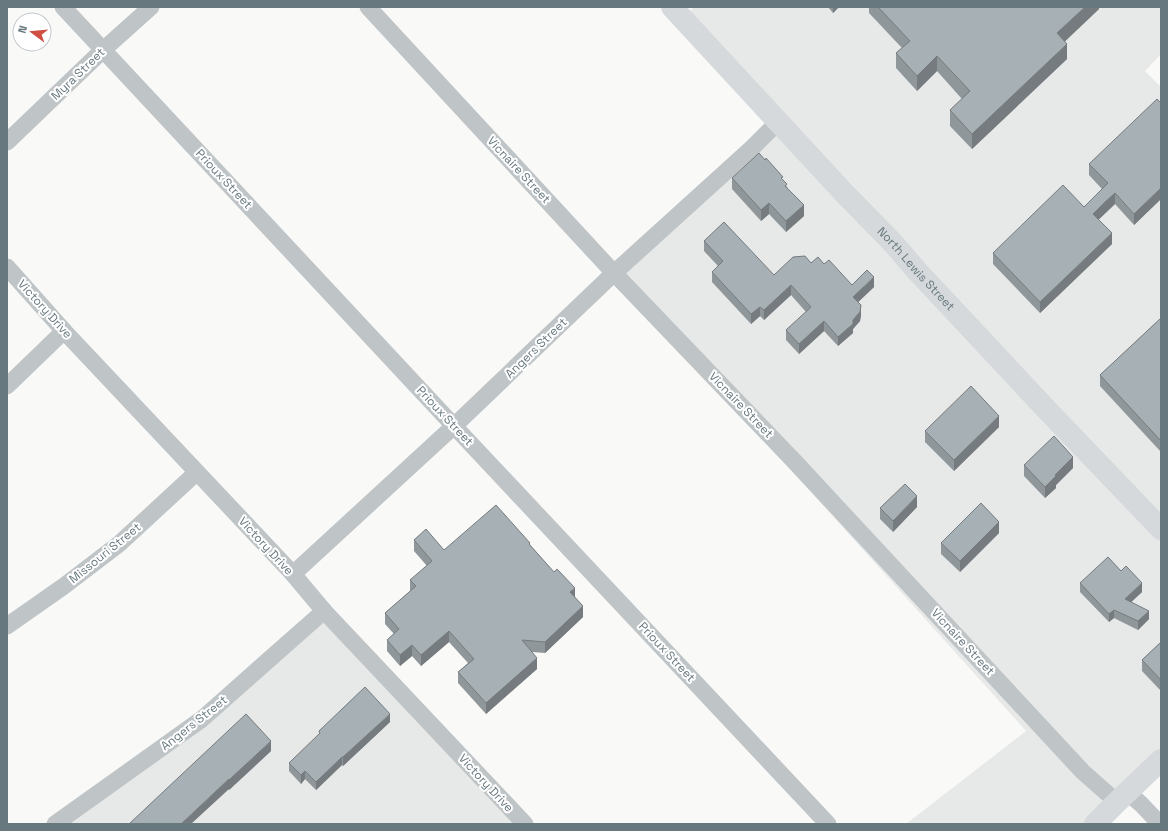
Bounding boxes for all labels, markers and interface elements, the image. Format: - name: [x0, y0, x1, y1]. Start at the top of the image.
- north arrow: [12, 12, 52, 52]
- text: N: [15, 24, 30, 35]
- street label: Myra Street: [48, 44, 108, 104]
- street label: Vicnaire Street: [484, 133, 554, 207]
- street label: Prioux Street: [192, 146, 256, 212]
- street label: North Lewis Street: [874, 224, 958, 314]
- street label: Victory Drive: [14, 276, 76, 342]
- street label: Angers Street: [502, 314, 570, 382]
- street label: Vicnaire Street: [705, 369, 777, 441]
- street label: Prioux Street: [413, 383, 477, 449]
- street label: Victory Drive: [235, 514, 297, 578]
- street label: Missouri Street: [66, 519, 144, 587]
- street label: Vicnaire Street: [928, 605, 998, 679]
- street label: Prioux Street: [635, 619, 699, 685]
- street label: Angers Street: [157, 692, 231, 754]
- street label: Victory Drive: [455, 751, 517, 815]

